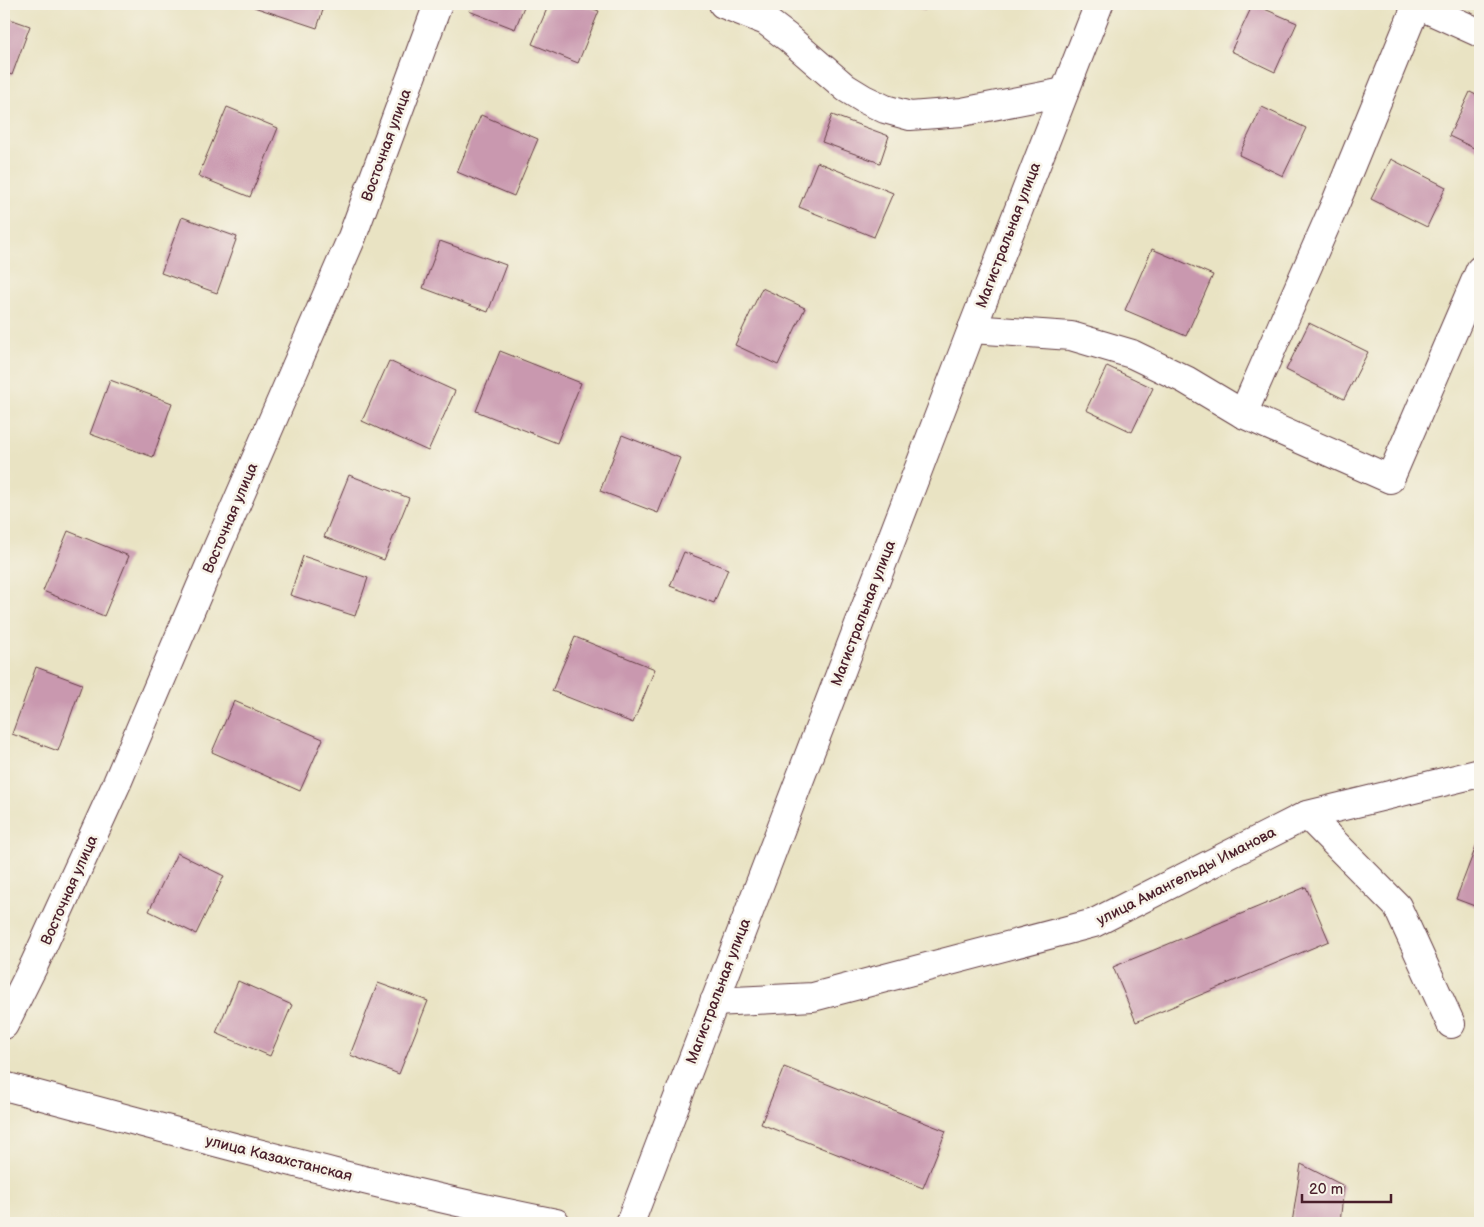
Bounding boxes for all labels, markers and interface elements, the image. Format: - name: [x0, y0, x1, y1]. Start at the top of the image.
- street label: Восточная улица: [357, 86, 416, 204]
- street label: Магистральная улица: [972, 160, 1045, 311]
- street label: Восточная улица: [199, 460, 262, 576]
- street label: Магистральная улица: [827, 538, 900, 689]
- street label: улица Амангельды Иманова: [1093, 823, 1279, 930]
- street label: Восточная улица: [37, 832, 102, 948]
- street label: Магистральная улица: [682, 916, 755, 1067]
- street label: улица Казахстанская: [204, 1131, 354, 1186]
- scale bar: [1302, 1172, 1390, 1204]
- text: 20 m: [1309, 1180, 1343, 1199]

